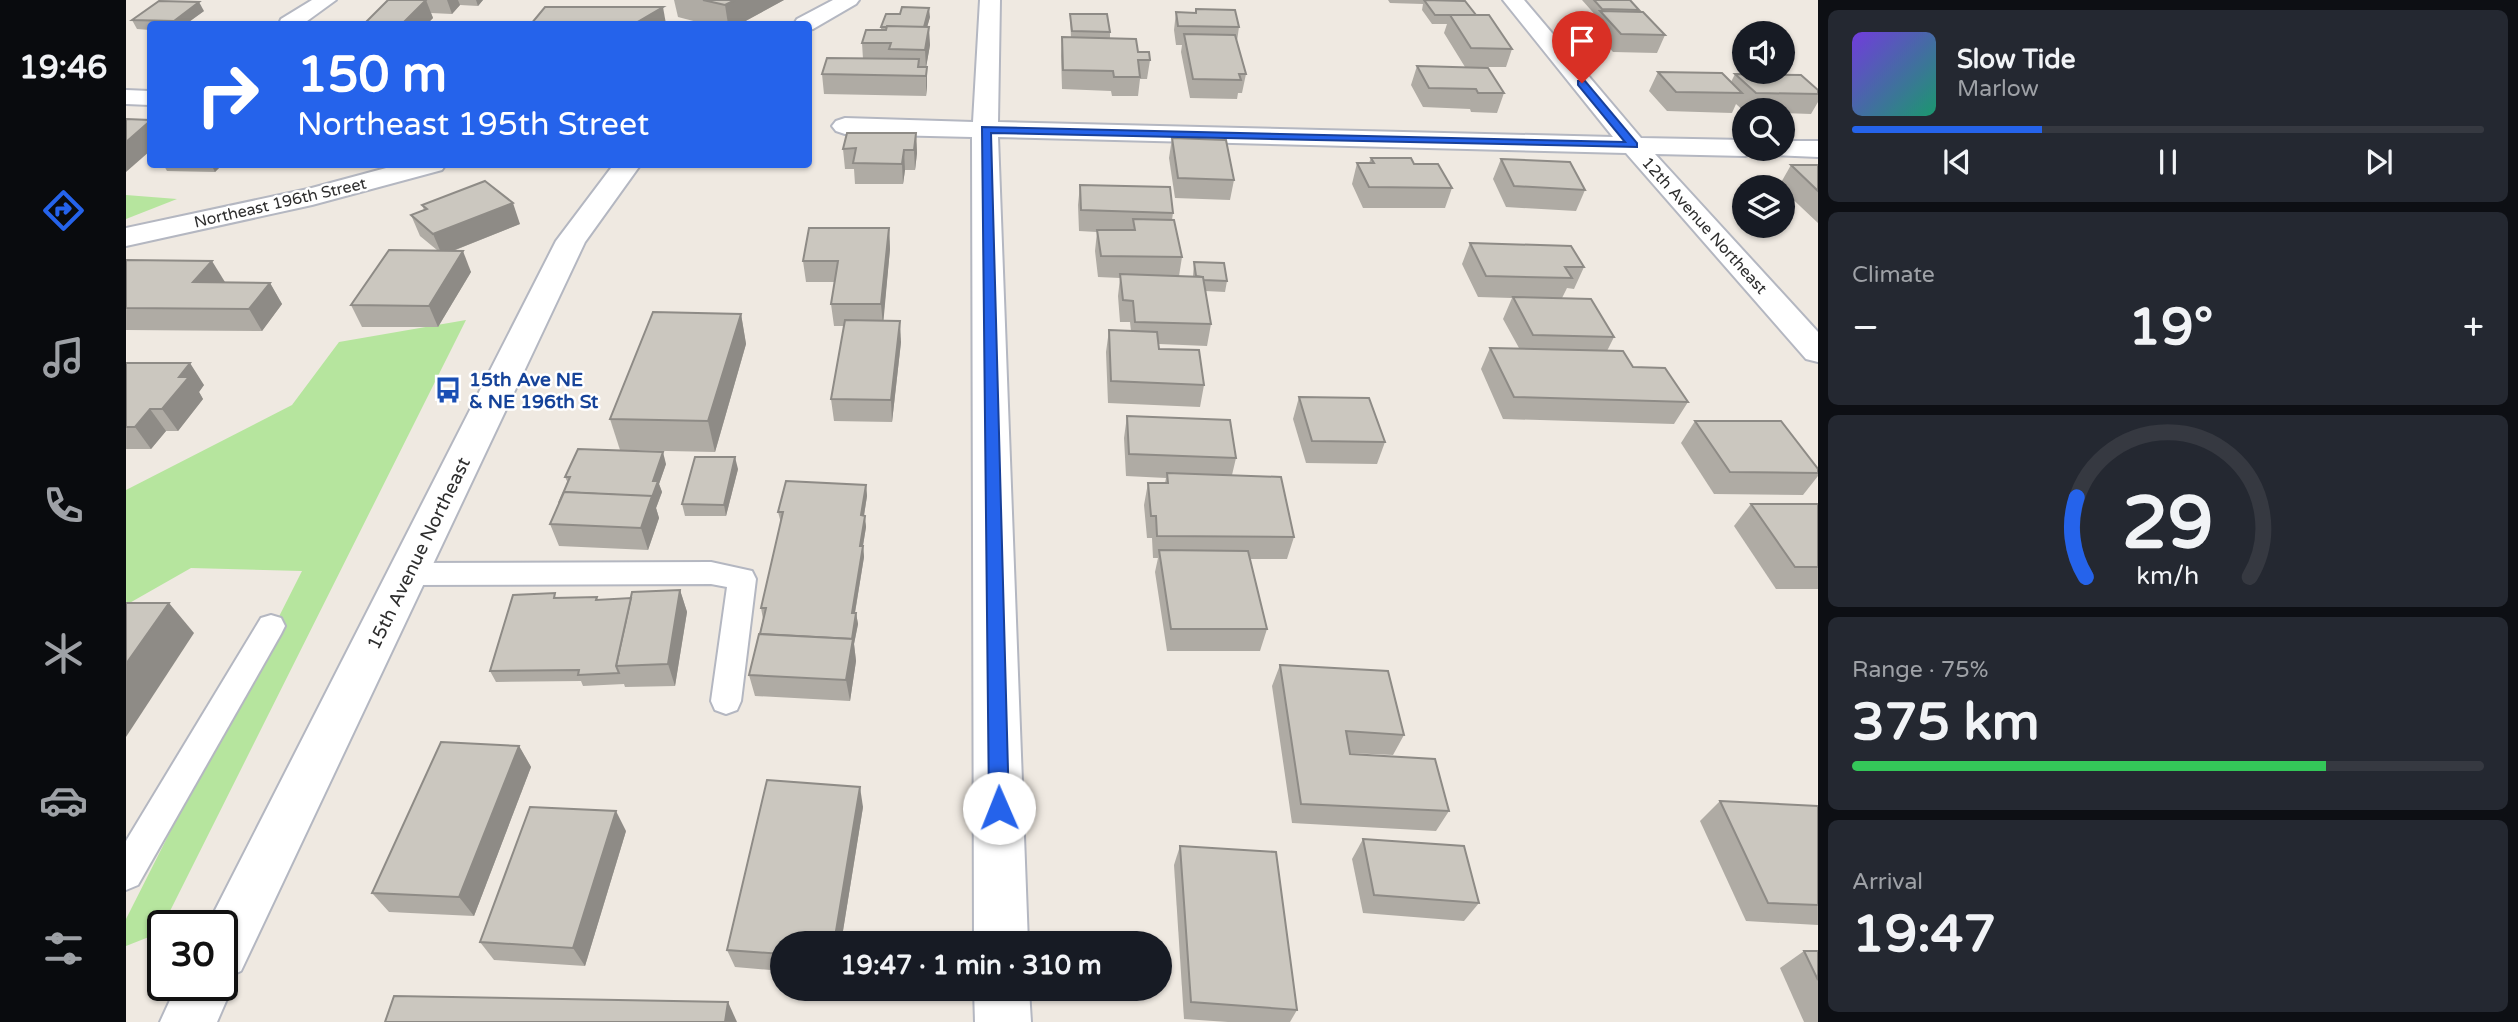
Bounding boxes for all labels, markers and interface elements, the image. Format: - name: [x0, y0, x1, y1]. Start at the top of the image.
- pin: [1552, 11, 1612, 83]
- map controls: [1732, 21, 1795, 238]
- button: sound: [1732, 21, 1795, 84]
- icon: arrive: [1563, 22, 1601, 60]
- text: Slow Tide: [1957, 44, 2075, 75]
- text: 150 m: [297, 46, 447, 105]
- text: 19:46: [19, 49, 107, 87]
- icon: right: [182, 49, 273, 140]
- text: Marlow: [1957, 75, 2039, 103]
- button: search: [1732, 98, 1795, 161]
- text: Northeast 195th Street: [297, 106, 649, 144]
- icon: previous: [1938, 143, 1976, 181]
- icon: pause: [2149, 143, 2187, 181]
- icon: next: [2360, 143, 2398, 181]
- street label: 12th Avenue Northeast: [1637, 153, 1771, 298]
- street label: Northeast 196th Street: [192, 173, 368, 233]
- button: layers: [1732, 175, 1795, 238]
- icon: directions: [39, 186, 88, 235]
- text: Climate: [1852, 261, 1935, 289]
- text: 19°: [2128, 296, 2213, 359]
- text: −: [1852, 305, 1879, 351]
- text: +: [2463, 305, 2484, 351]
- icon: music: [39, 333, 88, 382]
- place label: 15th Ave NE & NE 196th St: [469, 369, 599, 413]
- bus stop icon: 15th Ave NE & NE 196th St: [433, 375, 463, 405]
- street label: 15th Avenue Northeast: [363, 454, 475, 653]
- text: 29: [2122, 480, 2214, 568]
- icon: phone: [39, 481, 88, 530]
- text: km/h: [2137, 561, 2199, 591]
- icon: climate: [39, 629, 88, 678]
- text: Range · 75%: [1852, 656, 1988, 684]
- text: 375 km: [1852, 691, 2040, 754]
- position arrow: [962, 771, 1036, 845]
- icon: car: [39, 776, 88, 825]
- text: Arrival: [1852, 868, 1923, 896]
- text: 19:47: [1852, 903, 1996, 966]
- speed limit sign: 30: [147, 910, 238, 1001]
- icon: filters: [39, 924, 88, 973]
- text: 19:47 · 1 min · 310 m: [840, 950, 1102, 981]

